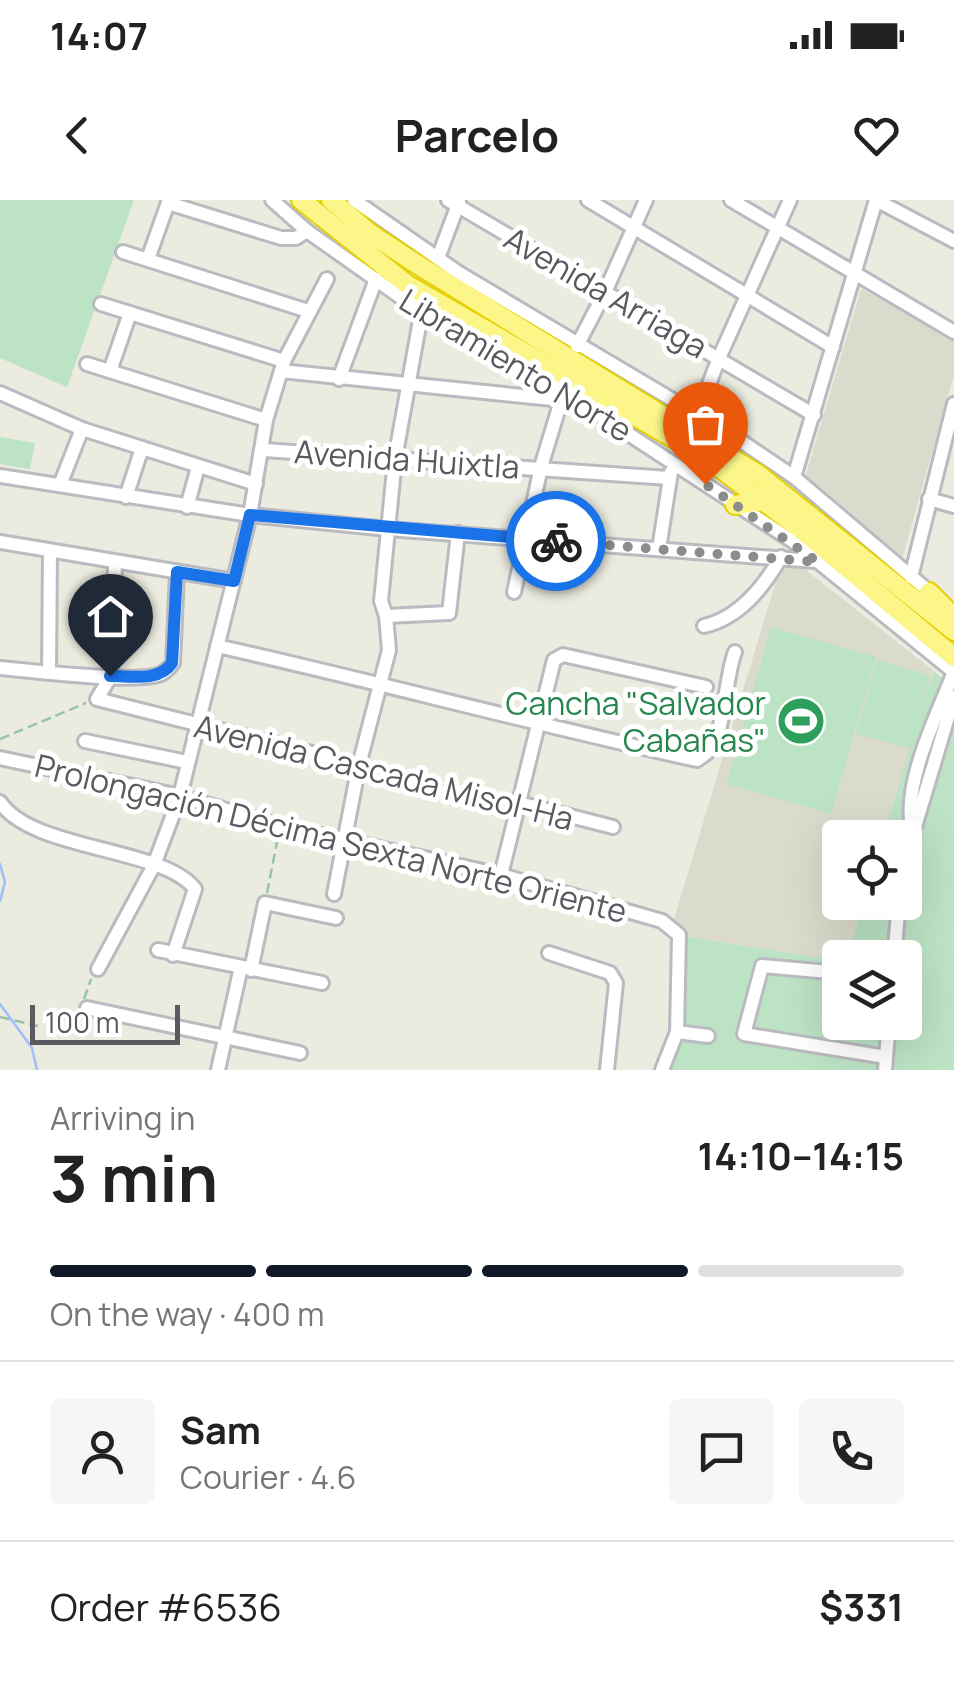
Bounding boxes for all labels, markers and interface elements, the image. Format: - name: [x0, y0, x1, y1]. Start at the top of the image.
- text: 14:07: [50, 9, 148, 61]
- text: Parcelo: [395, 104, 559, 166]
- icon: back: [50, 108, 105, 163]
- icon: heart: [849, 108, 904, 163]
- street label: Avenida Arriaga: [496, 216, 716, 368]
- street label: Libramiento Norte: [392, 278, 640, 452]
- pin: [663, 382, 748, 485]
- icon: bag: [678, 397, 733, 452]
- street label: Avenida Huixtla: [293, 429, 521, 489]
- courier: [506, 491, 606, 591]
- icon: bike: [529, 514, 584, 569]
- pin: [68, 574, 153, 677]
- icon: home: [83, 589, 138, 644]
- place label: Cancha "Salvador Cabañas": [506, 681, 766, 762]
- sports icon: Cancha "Salvador Cabañas": [775, 695, 827, 747]
- street label: Avenida Cascada Misol-Ha: [190, 704, 578, 840]
- street label: Prolongación Décima Sexta Norte Oriente: [31, 743, 631, 933]
- map controls: [822, 820, 922, 1040]
- button: locate: [822, 820, 922, 920]
- button: layers: [822, 940, 922, 1040]
- scale bar: [30, 1000, 180, 1044]
- text: 100 m: [45, 1003, 119, 1041]
- text: Arriving in: [50, 1096, 195, 1140]
- text: 14:10–14:15: [698, 1129, 904, 1181]
- text: 3 min: [50, 1133, 218, 1222]
- text: On the way · 400 m: [50, 1292, 324, 1336]
- button: person: [50, 1399, 155, 1504]
- button: chat: [669, 1399, 774, 1504]
- button: phone: [799, 1399, 904, 1504]
- text: Sam: [180, 1403, 261, 1455]
- text: Courier · 4.6: [180, 1455, 356, 1499]
- text: Order #6536: [50, 1580, 282, 1632]
- text: $331: [819, 1580, 904, 1632]

